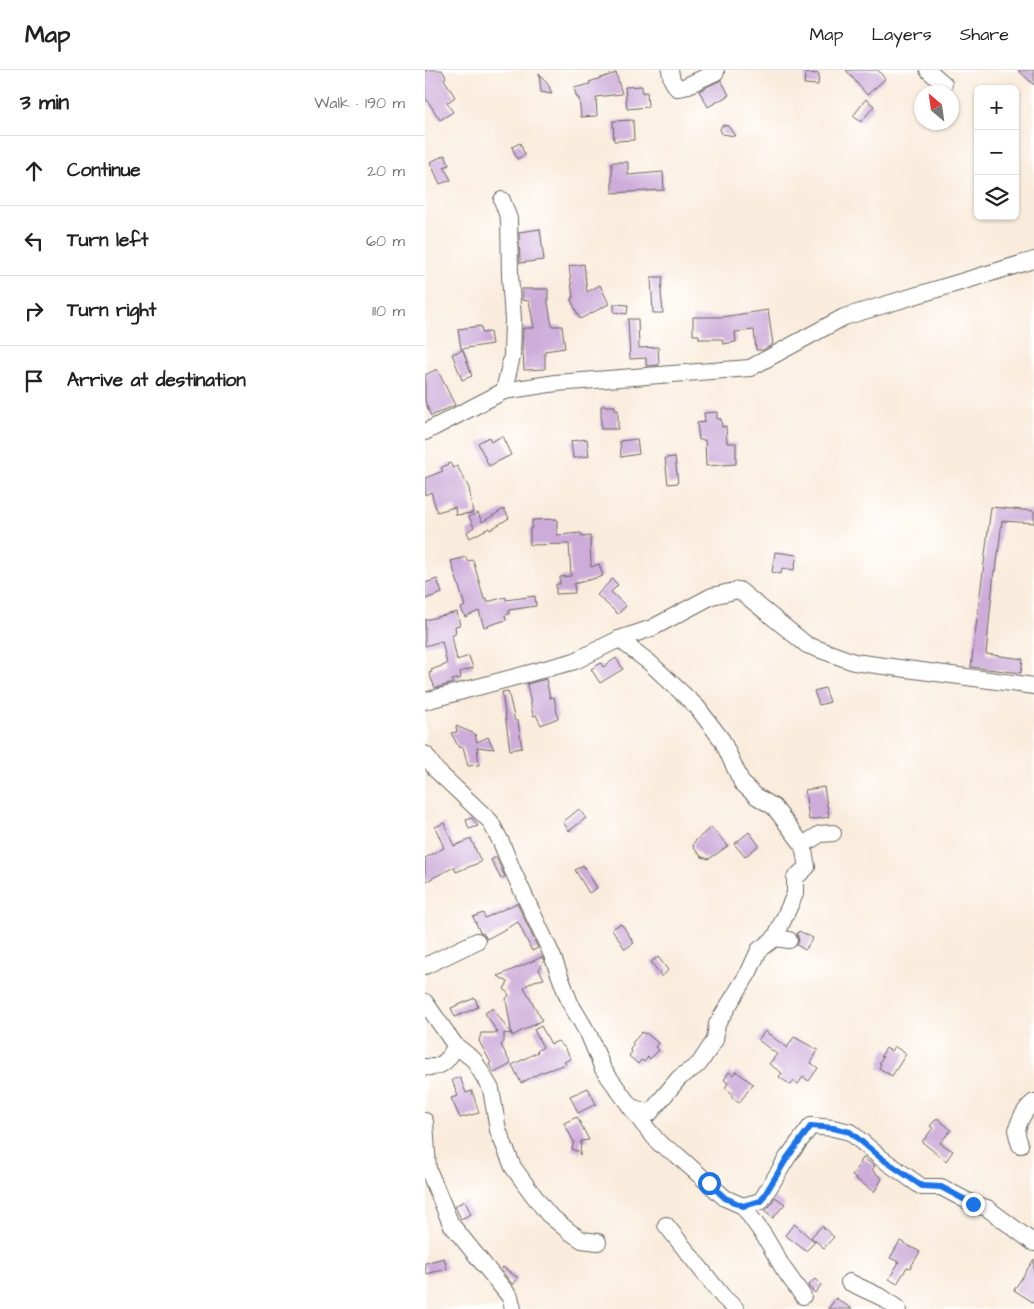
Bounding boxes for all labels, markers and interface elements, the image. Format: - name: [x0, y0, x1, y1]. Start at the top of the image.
- text: Map: [25, 18, 70, 52]
- text: Map: [809, 22, 843, 47]
- text: Layers: [871, 22, 932, 47]
- text: Share: [960, 22, 1009, 47]
- north arrow: [914, 85, 959, 130]
- map controls: [974, 85, 1019, 220]
- button: +: [974, 85, 1019, 130]
- text: 3 min: [20, 88, 69, 117]
- text: Walk · 190 m: [314, 92, 405, 114]
- button: −: [974, 130, 1019, 175]
- icon: ahead: [20, 157, 48, 185]
- text: Continue: [67, 157, 141, 184]
- text: 20 m: [367, 160, 405, 182]
- button: layers: [974, 175, 1019, 220]
- icon: left: [20, 227, 48, 255]
- text: Turn left: [67, 227, 148, 254]
- text: 60 m: [366, 230, 405, 252]
- icon: right: [20, 297, 48, 325]
- text: Turn right: [67, 297, 156, 324]
- text: 110 m: [372, 300, 405, 322]
- icon: arrive: [20, 367, 48, 395]
- text: Arrive at destination: [67, 367, 246, 394]
- route start: [698, 1172, 721, 1195]
- route end: [962, 1193, 985, 1216]

